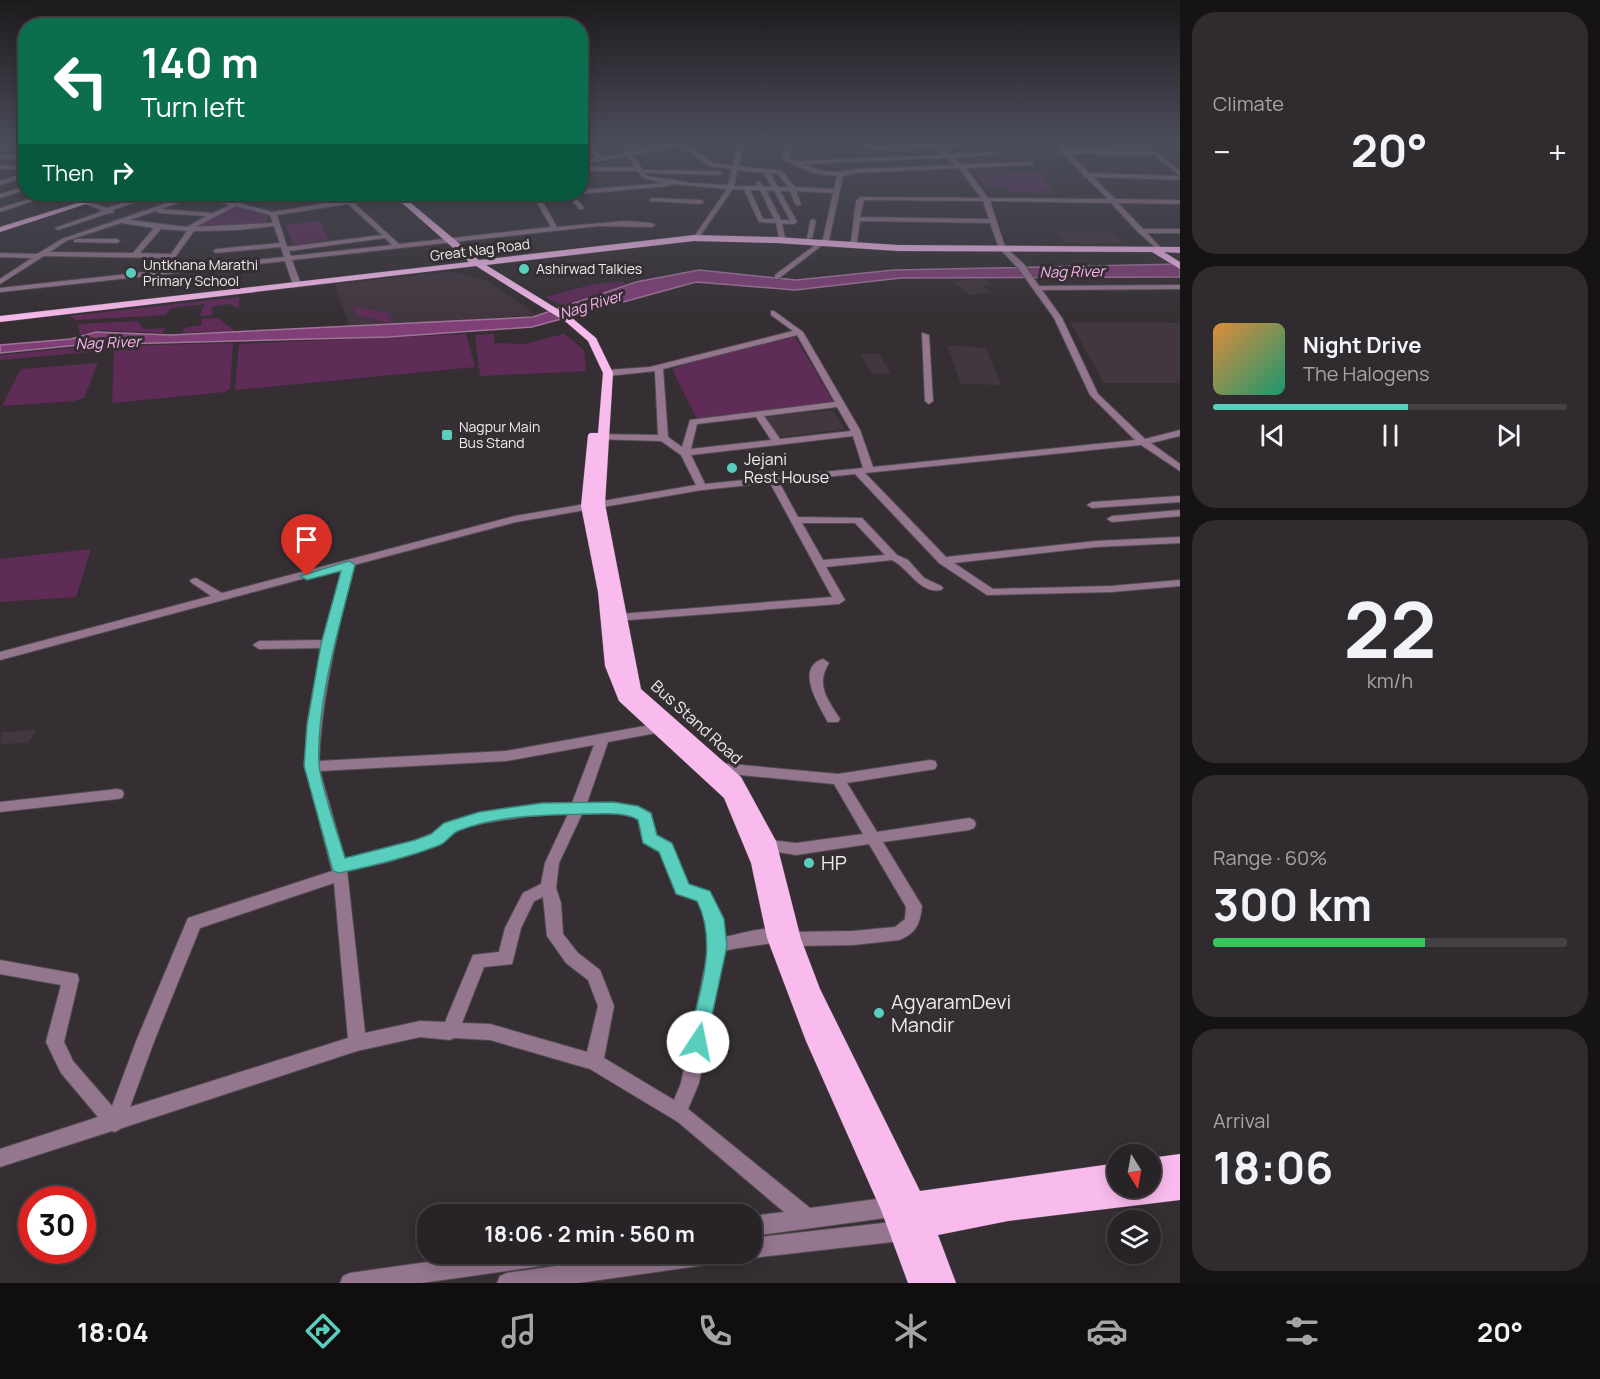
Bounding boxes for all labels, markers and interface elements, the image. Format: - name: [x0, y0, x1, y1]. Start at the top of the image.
- text: 140 m: [141, 33, 259, 91]
- icon: left: [42, 42, 120, 120]
- text: Turn left: [141, 88, 245, 125]
- text: Climate: [1213, 90, 1284, 117]
- text: 20°: [1351, 119, 1428, 181]
- text: −: [1213, 129, 1231, 174]
- text: +: [1548, 129, 1567, 174]
- icon: right: [106, 156, 139, 189]
- text: Then: [42, 158, 94, 188]
- street label: Great Nag Road: [429, 234, 531, 265]
- place label: Untkhana Marathi Primary School: [143, 255, 258, 290]
- place label: Ashirwad Talkies: [536, 259, 642, 278]
- water label: Nag River: [1039, 260, 1107, 283]
- marker: Ashirwad Talkies: [517, 262, 531, 276]
- marker: Untkhana Marathi Primary School: [124, 266, 138, 280]
- water label: Nag River: [557, 284, 627, 324]
- text: Night Drive: [1303, 330, 1422, 360]
- water label: Nag River: [75, 331, 143, 354]
- text: The Halogens: [1303, 360, 1429, 387]
- place label: Nagpur Main Bus Stand: [459, 417, 540, 452]
- icon: previous: [1256, 419, 1289, 452]
- icon: pause: [1374, 419, 1407, 452]
- icon: next: [1492, 419, 1525, 452]
- marker: Nagpur Main Bus Stand: [440, 428, 454, 442]
- place label: Jejani Rest House: [744, 448, 829, 488]
- marker: Jejani Rest House: [725, 461, 739, 475]
- pin: [281, 514, 332, 576]
- icon: arrive: [290, 523, 323, 556]
- text: 22: [1344, 575, 1436, 681]
- text: km/h: [1367, 667, 1413, 694]
- street label: Bus Stand Road: [646, 675, 748, 769]
- text: Range · 60%: [1213, 844, 1327, 871]
- place label: HP: [821, 849, 847, 876]
- marker: HP: [802, 856, 816, 870]
- text: 300 km: [1213, 873, 1372, 935]
- place label: AgyaramDevi Mandir: [891, 988, 1011, 1038]
- marker: AgyaramDevi Mandir: [872, 1006, 886, 1020]
- position arrow: [666, 1010, 730, 1074]
- text: Arrival: [1213, 1107, 1270, 1134]
- text: 18:06: [1213, 1136, 1333, 1198]
- north arrow: [1107, 1144, 1161, 1198]
- map controls: [1107, 1144, 1161, 1264]
- speed limit sign: 30: [18, 1186, 96, 1264]
- button: layers: [1107, 1210, 1161, 1264]
- text: 18:06 · 2 min · 560 m: [484, 1219, 695, 1249]
- icon: directions: [302, 1310, 344, 1352]
- icon: music: [498, 1310, 540, 1352]
- icon: phone: [694, 1310, 736, 1352]
- icon: climate: [890, 1310, 932, 1352]
- icon: car: [1086, 1310, 1128, 1352]
- icon: filters: [1281, 1310, 1323, 1352]
- text: 18:04: [77, 1313, 149, 1350]
- text: 20°: [1477, 1313, 1523, 1350]

